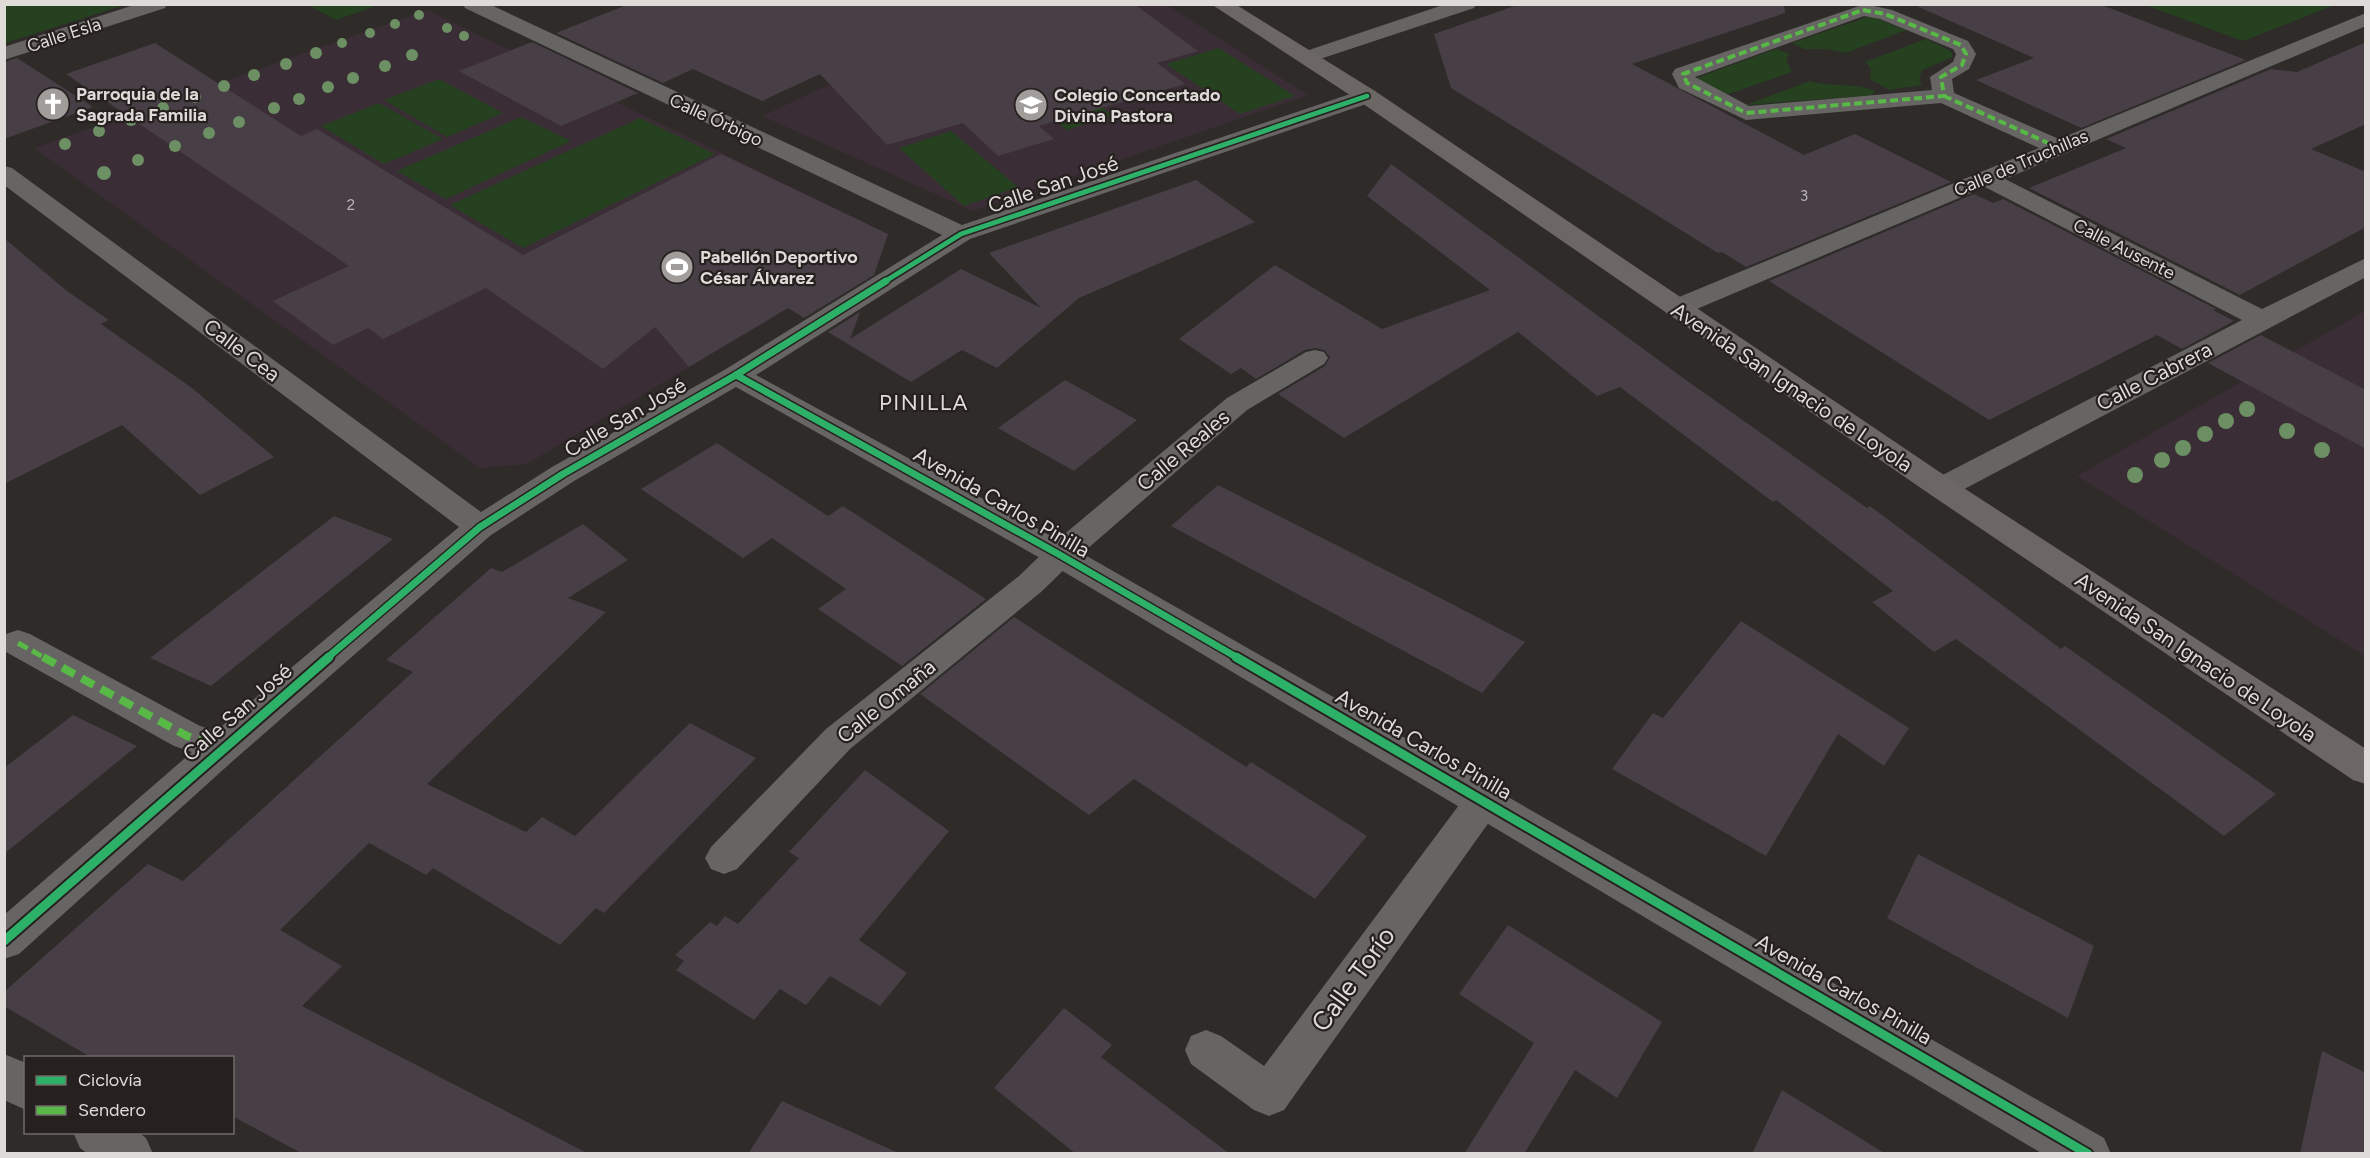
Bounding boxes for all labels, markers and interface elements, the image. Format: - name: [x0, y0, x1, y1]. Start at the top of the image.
- street label: Calle Esla: [24, 13, 104, 57]
- place label: Parroquia de la Sagrada Familia: [76, 83, 207, 126]
- place label: Colegio Concertado Divina Pastora: [1054, 84, 1220, 127]
- church icon: Parroquia de la Sagrada Familia: [35, 86, 71, 122]
- school or university icon: Colegio Concertado Divina Pastora: [1013, 87, 1049, 123]
- street label: Calle Órbigo: [666, 89, 766, 151]
- street label: Calle de Truchillas: [1950, 125, 2092, 201]
- street label: Calle San José: [984, 150, 1122, 218]
- house number: 3: [1800, 187, 1808, 205]
- house number: 2: [347, 196, 355, 214]
- street label: Calle Ausente: [2069, 214, 2179, 284]
- place label: Pabellón Deportivo César Álvarez: [700, 246, 858, 289]
- sports icon: Pabellón Deportivo César Álvarez: [659, 249, 695, 285]
- street label: Avenida San Ignacio de Loyola: [1667, 297, 1917, 477]
- street label: Calle Cea: [199, 313, 285, 387]
- street label: Calle Cabrera: [2092, 336, 2216, 416]
- street label: Calle San José: [560, 372, 690, 462]
- district label: PINILLA: [879, 389, 969, 416]
- street label: Calle Reales: [1132, 404, 1234, 496]
- street label: Avenida Carlos Pinilla: [909, 441, 1095, 563]
- street label: Avenida San Ignacio de Loyola: [2071, 567, 2321, 747]
- street label: Calle Omaña: [832, 654, 940, 748]
- street label: Calle San José: [177, 658, 297, 766]
- street label: Avenida Carlos Pinilla: [1331, 683, 1517, 805]
- street label: Calle Torío: [1304, 920, 1402, 1038]
- street label: Avenida Carlos Pinilla: [1751, 928, 1937, 1050]
- legend: [24, 1056, 234, 1134]
- text: Ciclovía: [78, 1069, 142, 1091]
- text: Sendero: [78, 1099, 146, 1121]

